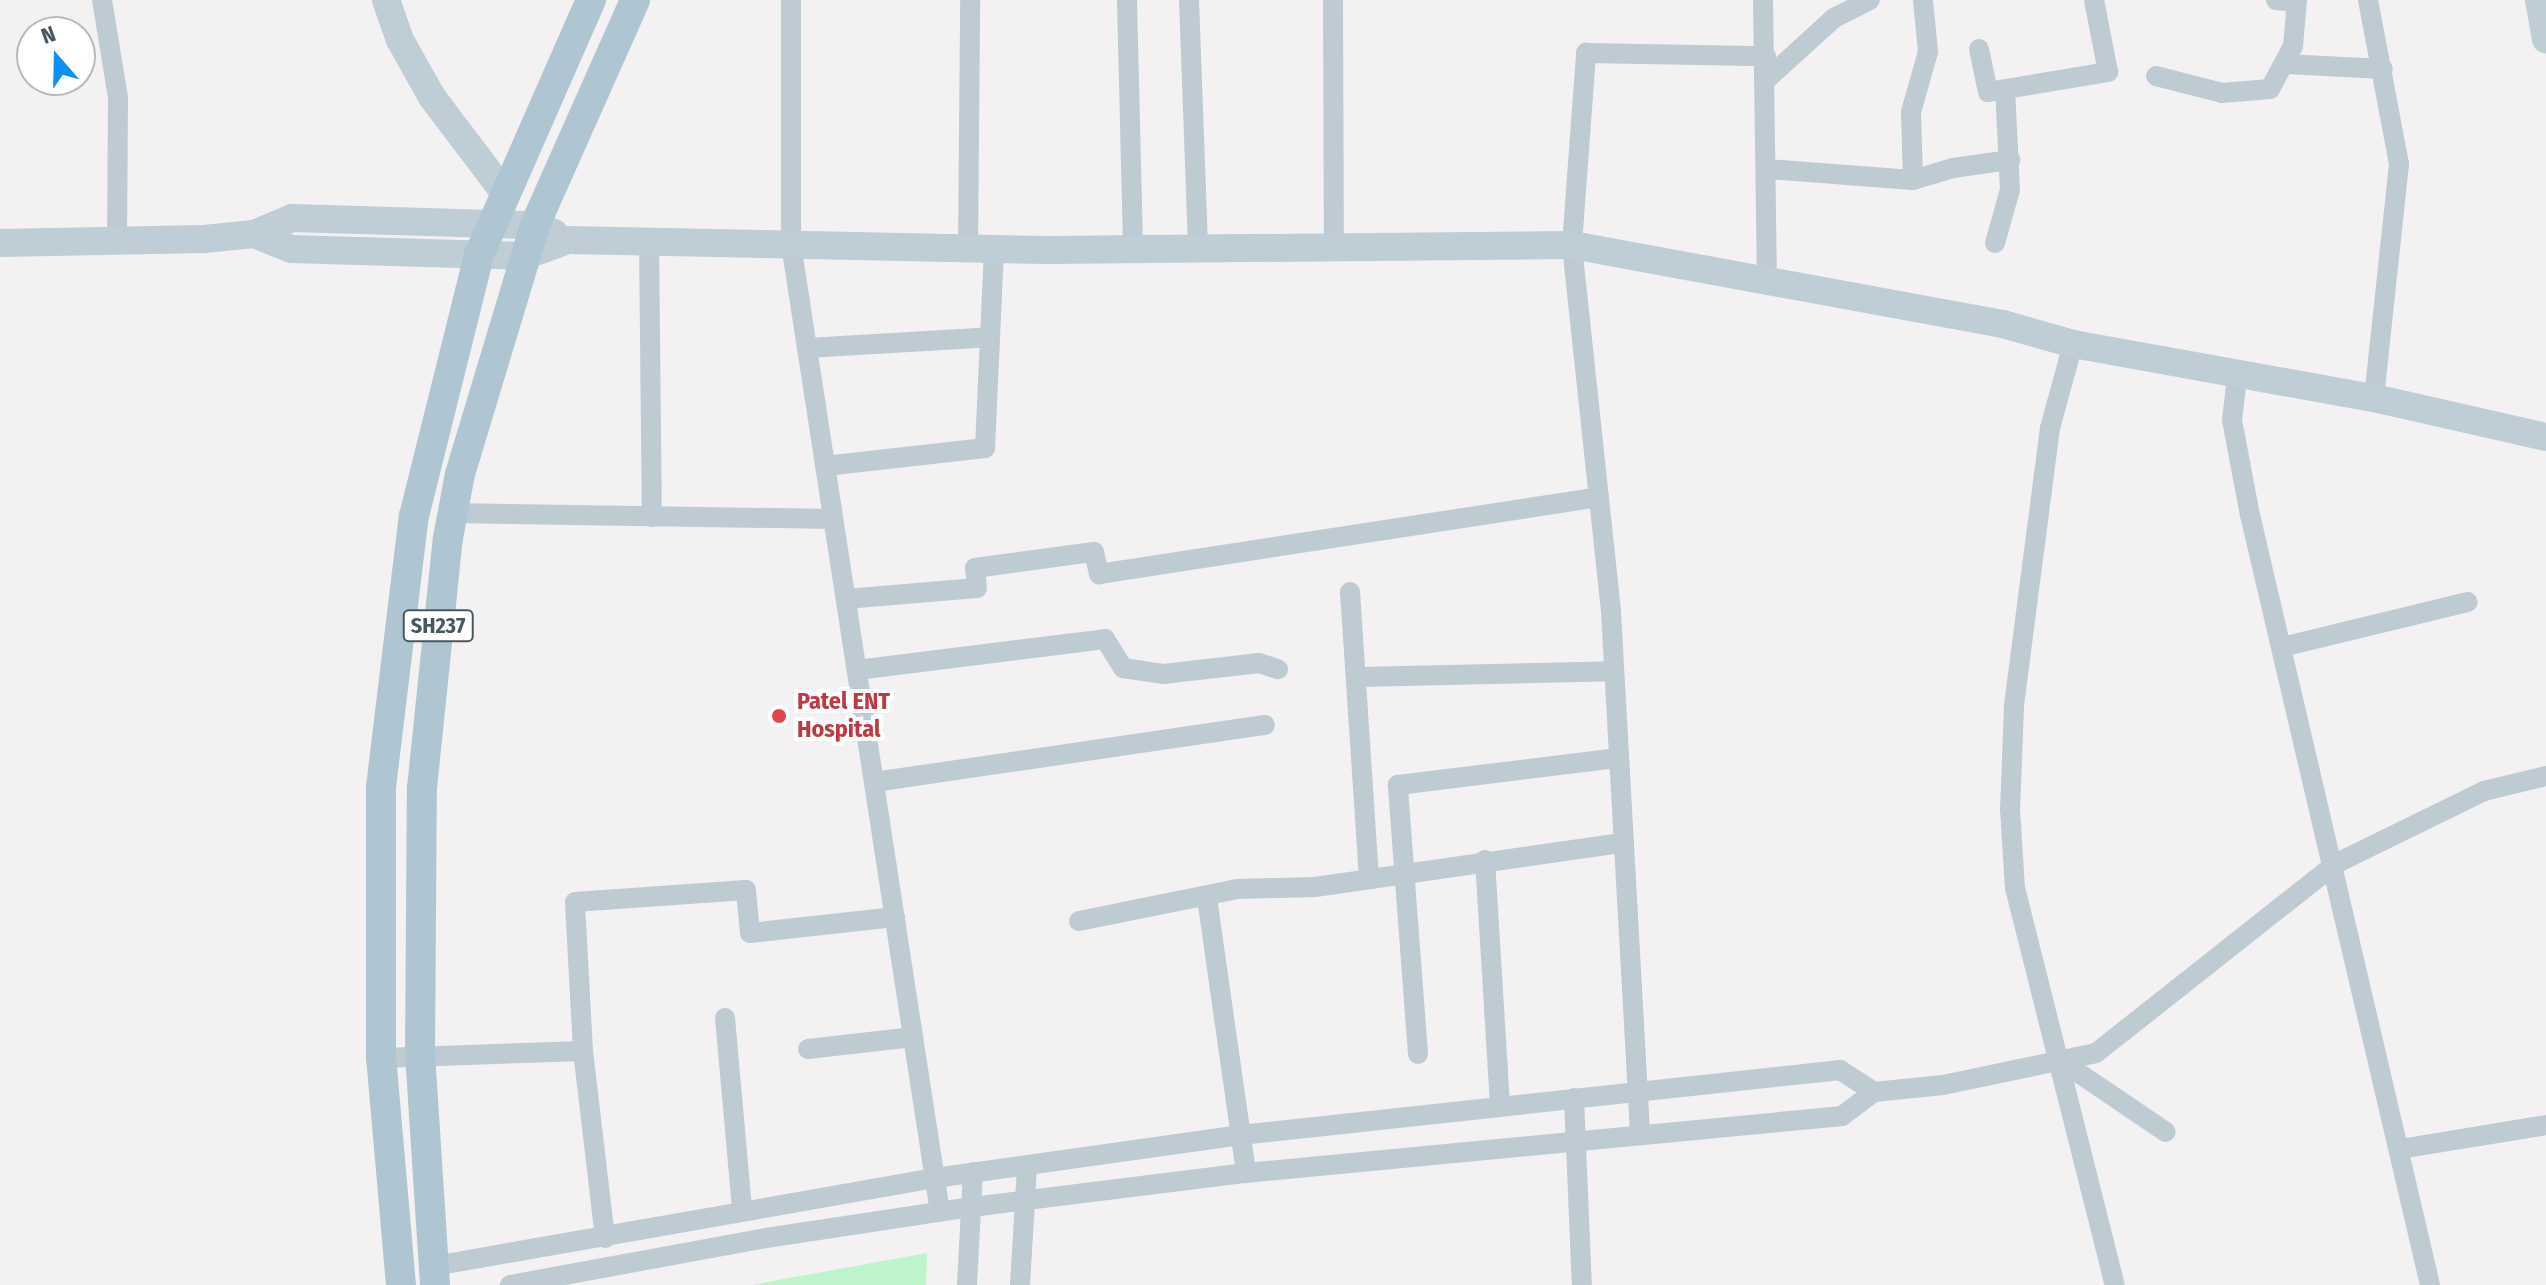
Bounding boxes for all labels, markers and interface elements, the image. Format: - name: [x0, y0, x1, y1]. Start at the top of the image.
- north arrow: [16, 16, 96, 96]
- text: N: [37, 20, 59, 50]
- road number: SH237: [402, 608, 474, 644]
- place label: Patel ENT Hospital: [797, 688, 890, 744]
- marker: Patel ENT Hospital: [768, 705, 790, 727]

